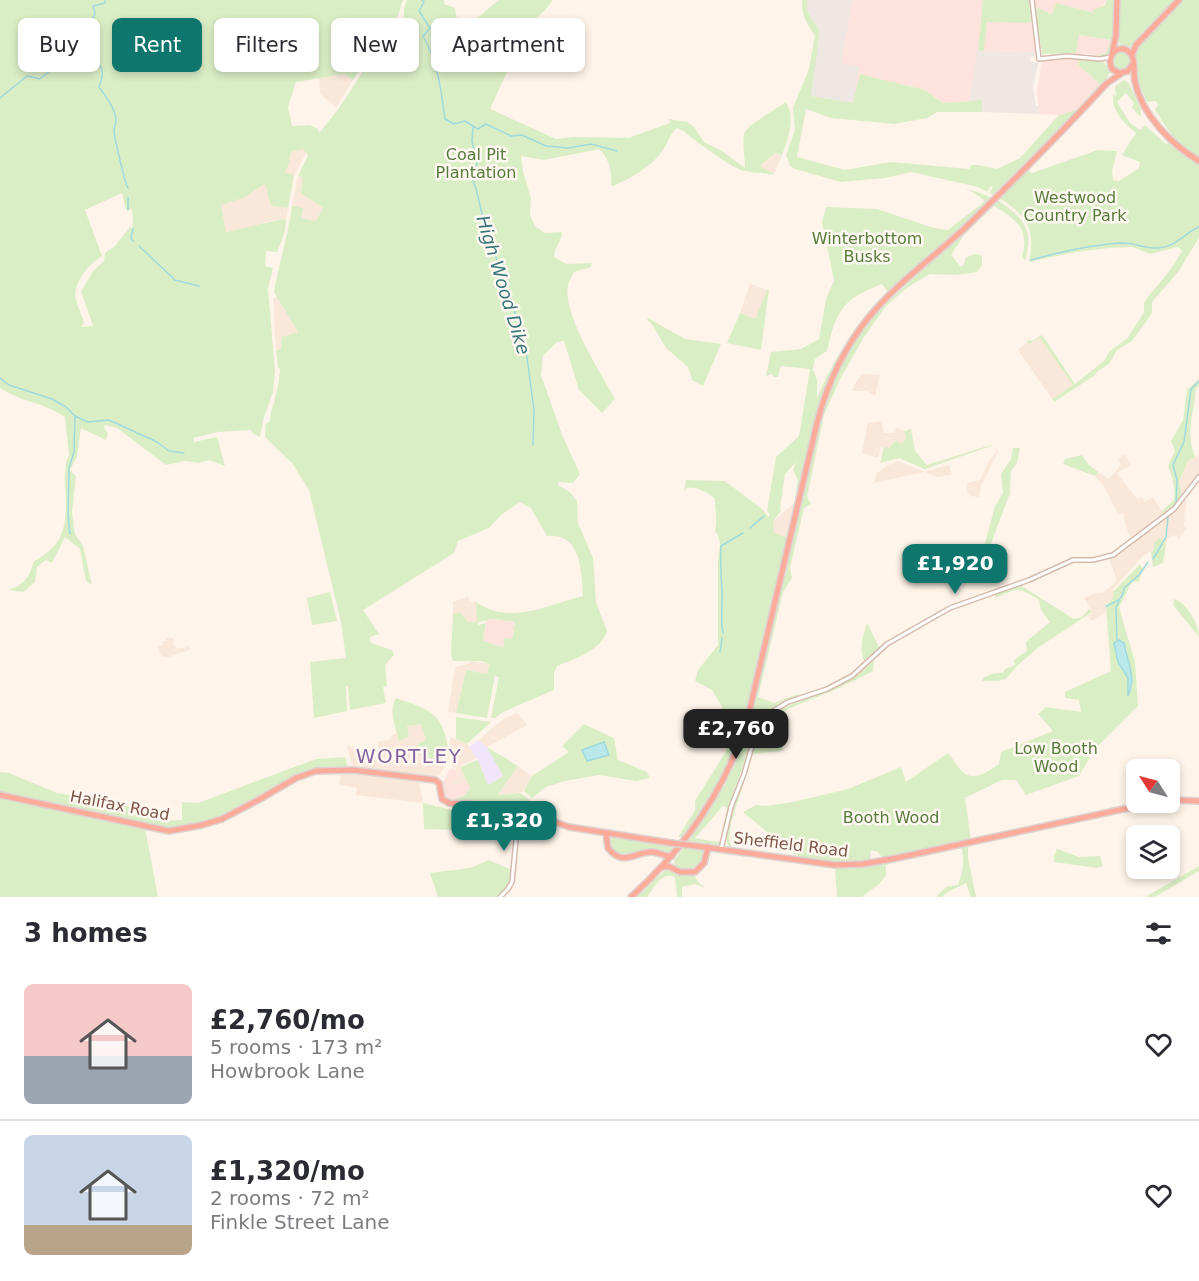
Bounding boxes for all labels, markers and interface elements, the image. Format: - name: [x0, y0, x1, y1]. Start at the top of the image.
- chip: Buy: [18, 18, 100, 72]
- chip: Rent: [112, 18, 202, 72]
- chip: Filters: [214, 18, 319, 72]
- chip: New: [331, 18, 419, 72]
- chip: Apartment: [431, 18, 585, 72]
- park label: Coal Pit Plantation: [436, 145, 516, 182]
- park label: Westwood Country Park: [1023, 188, 1127, 225]
- water label: High Wood Dike: [472, 213, 535, 357]
- park label: Winterbottom Busks: [812, 229, 922, 266]
- pin: £1,920: [906, 544, 1004, 595]
- text: £1,920: [916, 551, 994, 575]
- pin: £2,760: [687, 709, 785, 760]
- text: £2,760: [697, 716, 775, 740]
- park label: Low Booth Wood: [1014, 739, 1098, 776]
- district label: WORTLEY: [356, 744, 462, 768]
- north arrow: [1126, 759, 1180, 813]
- map controls: [1126, 759, 1180, 879]
- street label: Halifax Road: [69, 787, 171, 824]
- pin: £1,320: [455, 801, 553, 852]
- text: £1,320: [465, 808, 543, 832]
- park label: Booth Wood: [843, 808, 939, 827]
- button: layers: [1126, 825, 1180, 879]
- street label: Sheffield Road: [733, 828, 849, 861]
- icon: filters: [1142, 917, 1175, 950]
- text: 3 homes: [24, 918, 148, 948]
- text: £2,760/mo: [210, 1005, 365, 1035]
- icon: home: [72, 1008, 144, 1080]
- icon: heart: [1142, 1028, 1175, 1061]
- text: 5 rooms · 173 m²: [210, 1035, 382, 1059]
- text: Howbrook Lane: [210, 1059, 365, 1083]
- text: £1,320/mo: [210, 1156, 365, 1186]
- icon: home: [72, 1159, 144, 1231]
- icon: heart: [1142, 1179, 1175, 1212]
- text: 2 rooms · 72 m²: [210, 1186, 370, 1210]
- text: Finkle Street Lane: [210, 1210, 390, 1234]

